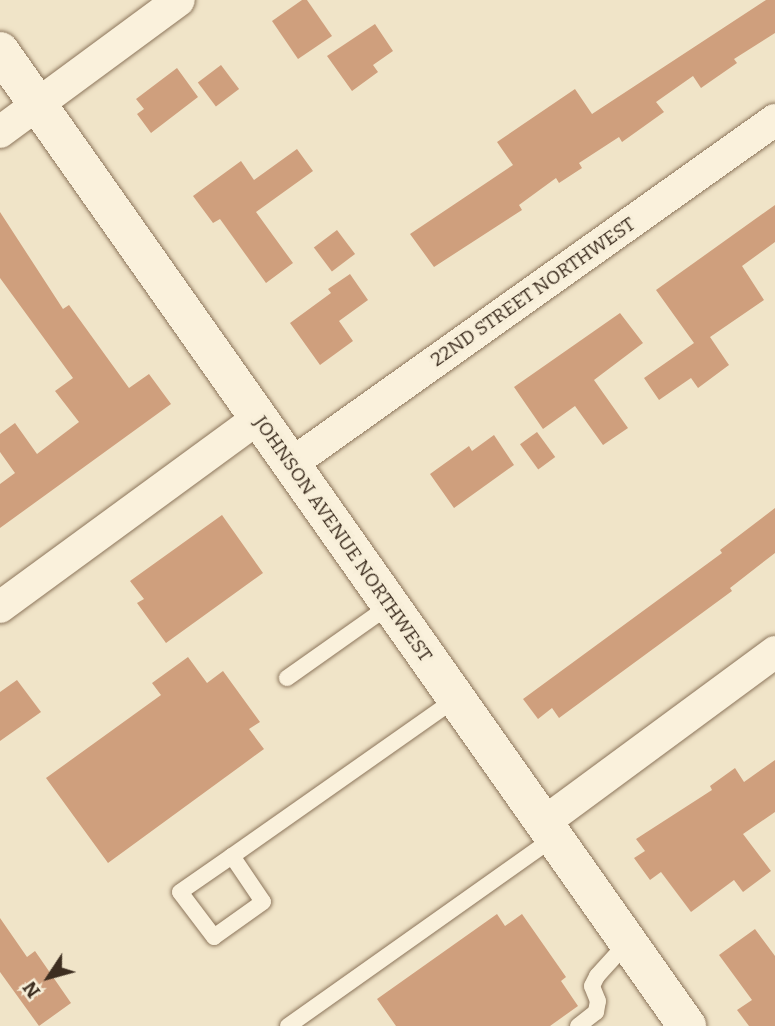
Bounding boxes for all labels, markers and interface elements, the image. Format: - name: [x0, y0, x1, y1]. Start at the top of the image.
- street label: 22ND STREET NORTHWEST: [426, 213, 640, 371]
- street label: JOHNSON AVENUE NORTHWEST: [249, 412, 437, 666]
- north arrow: [14, 942, 84, 1012]
- text: N: [18, 977, 45, 1002]

